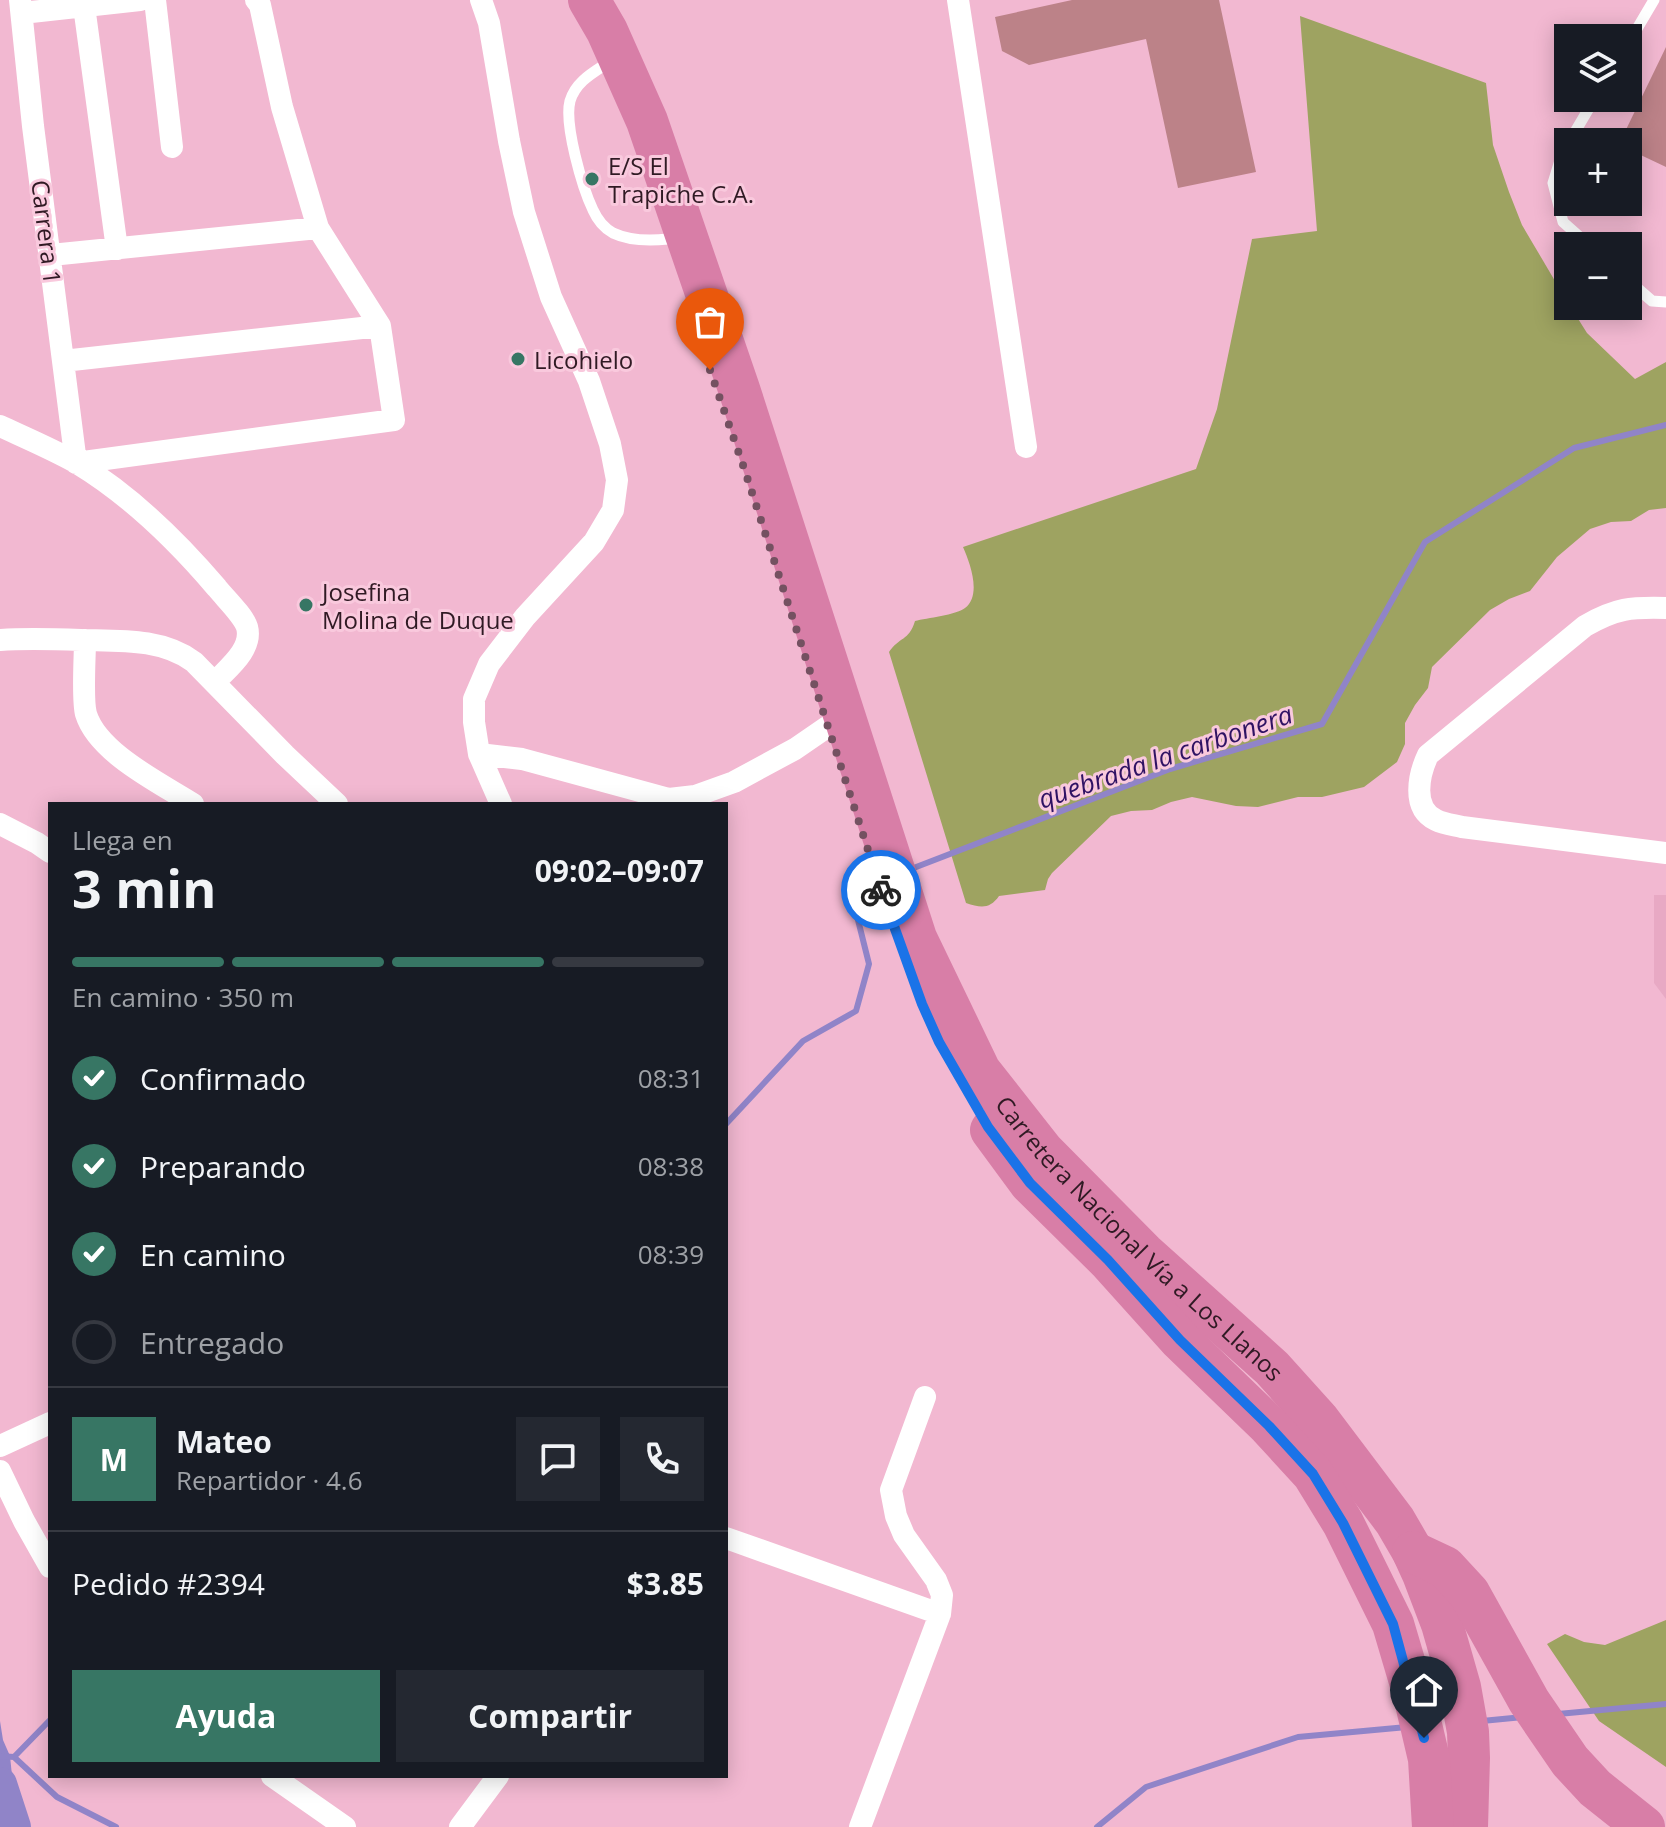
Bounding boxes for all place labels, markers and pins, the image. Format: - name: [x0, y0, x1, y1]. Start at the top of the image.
- place label: E/S El Trapiche C.A.: [608, 149, 754, 210]
- marker: E/S El Trapiche C.A.: [583, 170, 601, 188]
- pin: [676, 288, 744, 370]
- place label: Licohielo: [534, 343, 633, 376]
- marker: Licohielo: [509, 350, 527, 368]
- place label: Josefina Molina de Duque: [320, 575, 514, 636]
- marker: Josefina Molina de Duque: [297, 596, 315, 614]
- pin: [1390, 1656, 1458, 1738]

